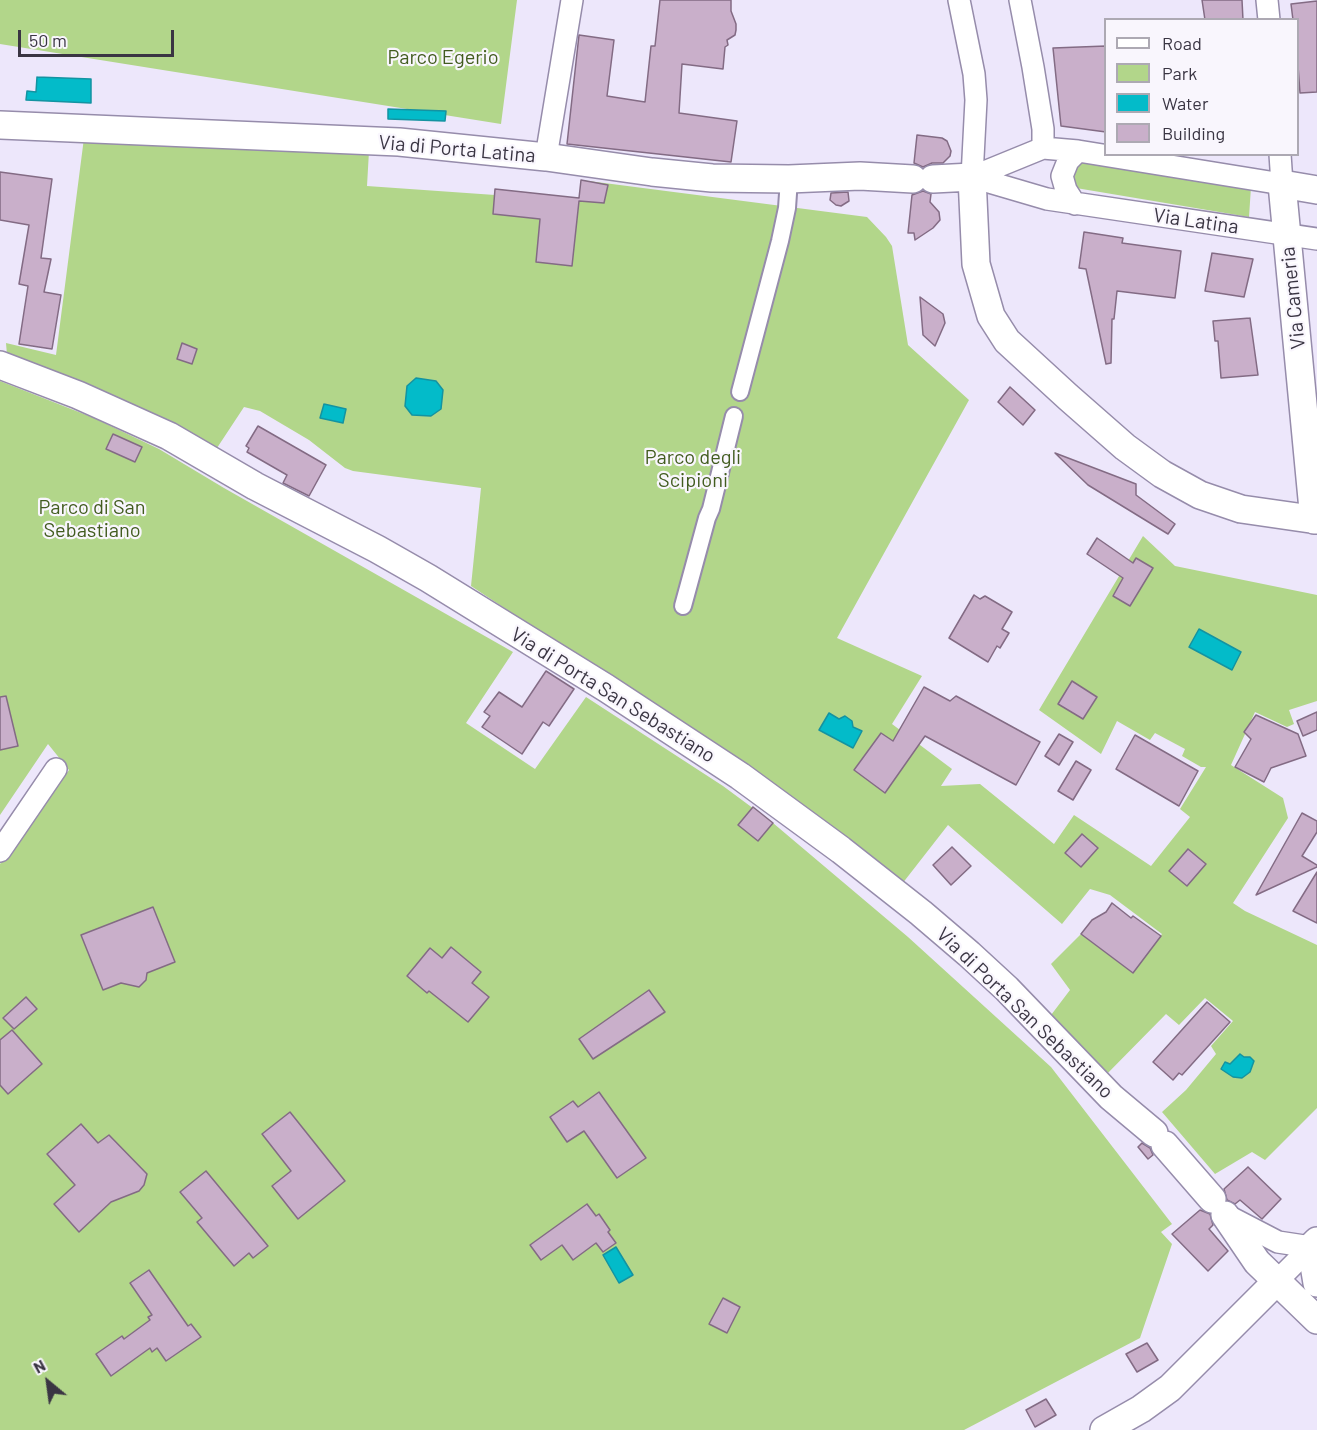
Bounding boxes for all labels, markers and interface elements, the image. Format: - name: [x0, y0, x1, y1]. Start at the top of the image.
- scale bar: [21, 18, 177, 56]
- legend: [1104, 18, 1299, 156]
- text: 50 m: [29, 29, 67, 51]
- text: Road: [1162, 32, 1202, 54]
- park label: Parco Egerio: [387, 45, 499, 69]
- text: Park: [1162, 62, 1197, 84]
- text: Water: [1162, 92, 1209, 114]
- text: Building: [1162, 122, 1225, 144]
- street label: Via di Porta Latina: [378, 130, 536, 168]
- street label: Via Latina: [1152, 203, 1240, 239]
- street label: Via Cameria: [1276, 246, 1310, 350]
- park label: Parco degli Scipioni: [645, 445, 741, 492]
- park label: Parco di San Sebastiano: [38, 495, 146, 542]
- street label: Via di Porta San Sebastiano: [506, 622, 720, 768]
- street label: Via di Porta San Sebastiano: [932, 922, 1118, 1104]
- north arrow: [18, 1352, 78, 1412]
- text: N: [30, 1355, 48, 1377]

